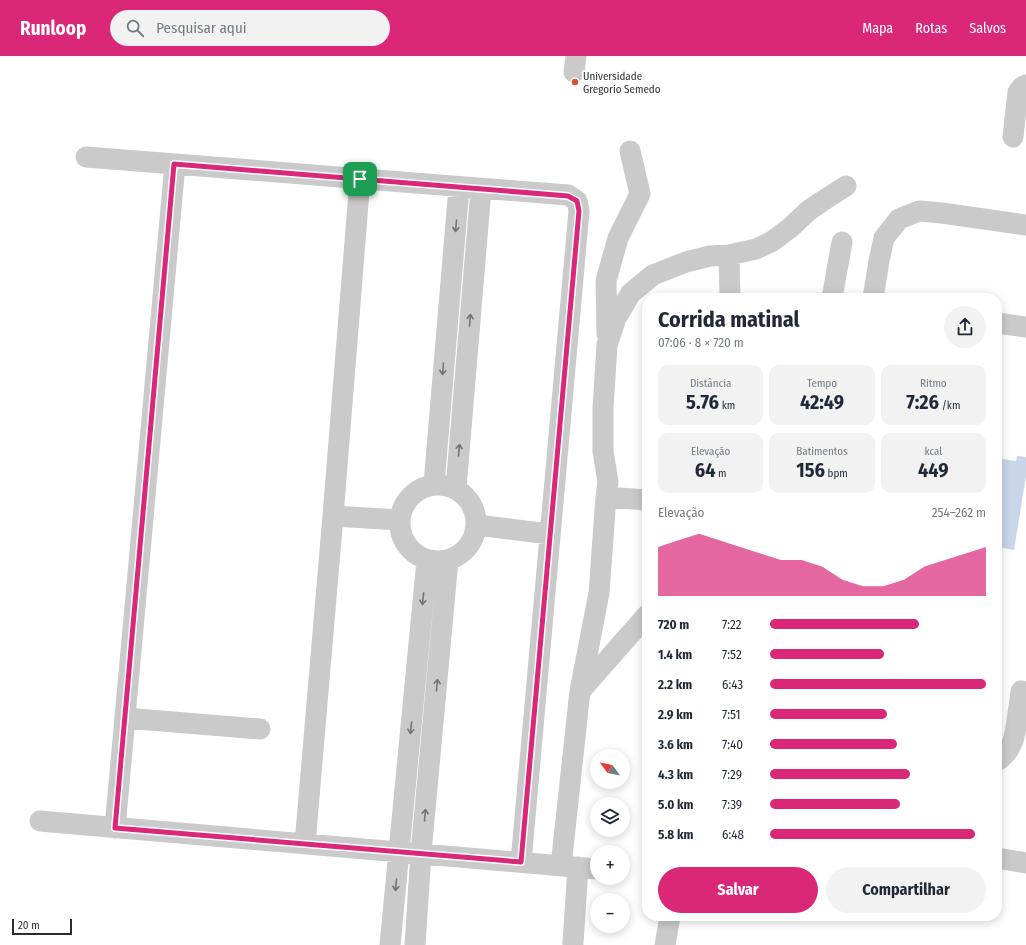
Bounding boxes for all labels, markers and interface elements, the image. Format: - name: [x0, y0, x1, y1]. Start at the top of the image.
- search box: [110, 10, 390, 46]
- text: Runloop: [20, 17, 86, 40]
- icon: search: [124, 17, 146, 39]
- text: Pesquisar aqui: [156, 19, 247, 37]
- text: Mapa: [862, 20, 893, 37]
- text: Rotas: [915, 20, 947, 37]
- text: Salvos: [969, 20, 1006, 37]
- place label: Universidade Gregorio Semedo: [583, 70, 661, 96]
- marker: Universidade Gregorio Semedo: [570, 77, 580, 87]
- pin: [343, 162, 377, 196]
- icon: arrive: [349, 168, 371, 190]
- one-way arrow: [452, 219, 459, 232]
- text: Corrida matinal: [658, 306, 800, 333]
- button: share: [944, 306, 986, 348]
- one-way arrow: [467, 314, 474, 327]
- text: 07:06 · 8 × 720 m: [658, 335, 744, 350]
- one-way arrow: [440, 362, 447, 375]
- text: Distância: [690, 377, 731, 390]
- text: Tempo: [807, 377, 837, 390]
- text: Ritmo: [920, 377, 947, 390]
- text: 5.76: [686, 390, 719, 414]
- text: 42:49: [800, 390, 844, 414]
- text: 7:26: [906, 390, 939, 414]
- text: km: [719, 399, 735, 412]
- text: /km: [939, 399, 960, 412]
- one-way arrow: [456, 444, 463, 457]
- text: Elevação: [691, 445, 730, 458]
- text: Batimentos: [796, 445, 848, 458]
- text: kcal: [924, 445, 942, 458]
- text: 64: [695, 458, 716, 482]
- text: 156: [796, 458, 825, 482]
- text: 449: [918, 458, 949, 482]
- text: m: [716, 467, 727, 480]
- text: bpm: [825, 467, 848, 480]
- text: Elevação: [658, 505, 704, 520]
- text: 254–262 m: [932, 505, 986, 520]
- one-way arrow: [420, 592, 427, 605]
- text: 720 m: [658, 617, 689, 632]
- text: 7:22: [722, 617, 742, 632]
- text: 1.4 km: [658, 647, 692, 662]
- text: 7:52: [722, 647, 742, 662]
- text: 2.2 km: [658, 677, 692, 692]
- text: 6:43: [722, 677, 743, 692]
- one-way arrow: [433, 679, 440, 692]
- text: 2.9 km: [658, 707, 693, 722]
- text: 7:51: [722, 707, 740, 722]
- one-way arrow: [407, 721, 414, 734]
- text: 3.6 km: [658, 737, 693, 752]
- text: 7:40: [722, 737, 743, 752]
- north arrow: [590, 749, 630, 789]
- map controls: [590, 749, 630, 933]
- text: 4.3 km: [658, 767, 693, 782]
- text: 7:29: [722, 767, 742, 782]
- button: layers: [590, 797, 630, 837]
- text: 5.0 km: [658, 797, 694, 812]
- text: 7:39: [722, 797, 742, 812]
- one-way arrow: [421, 809, 429, 822]
- text: 5.8 km: [658, 827, 693, 842]
- text: 6:48: [722, 827, 744, 842]
- button: +: [590, 845, 630, 885]
- button: Salvar: [658, 867, 818, 913]
- button: Compartilhar: [826, 867, 986, 913]
- one-way arrow: [392, 878, 399, 891]
- button: −: [590, 893, 630, 933]
- scale bar: [12, 917, 72, 936]
- text: 20 m: [18, 919, 40, 932]

